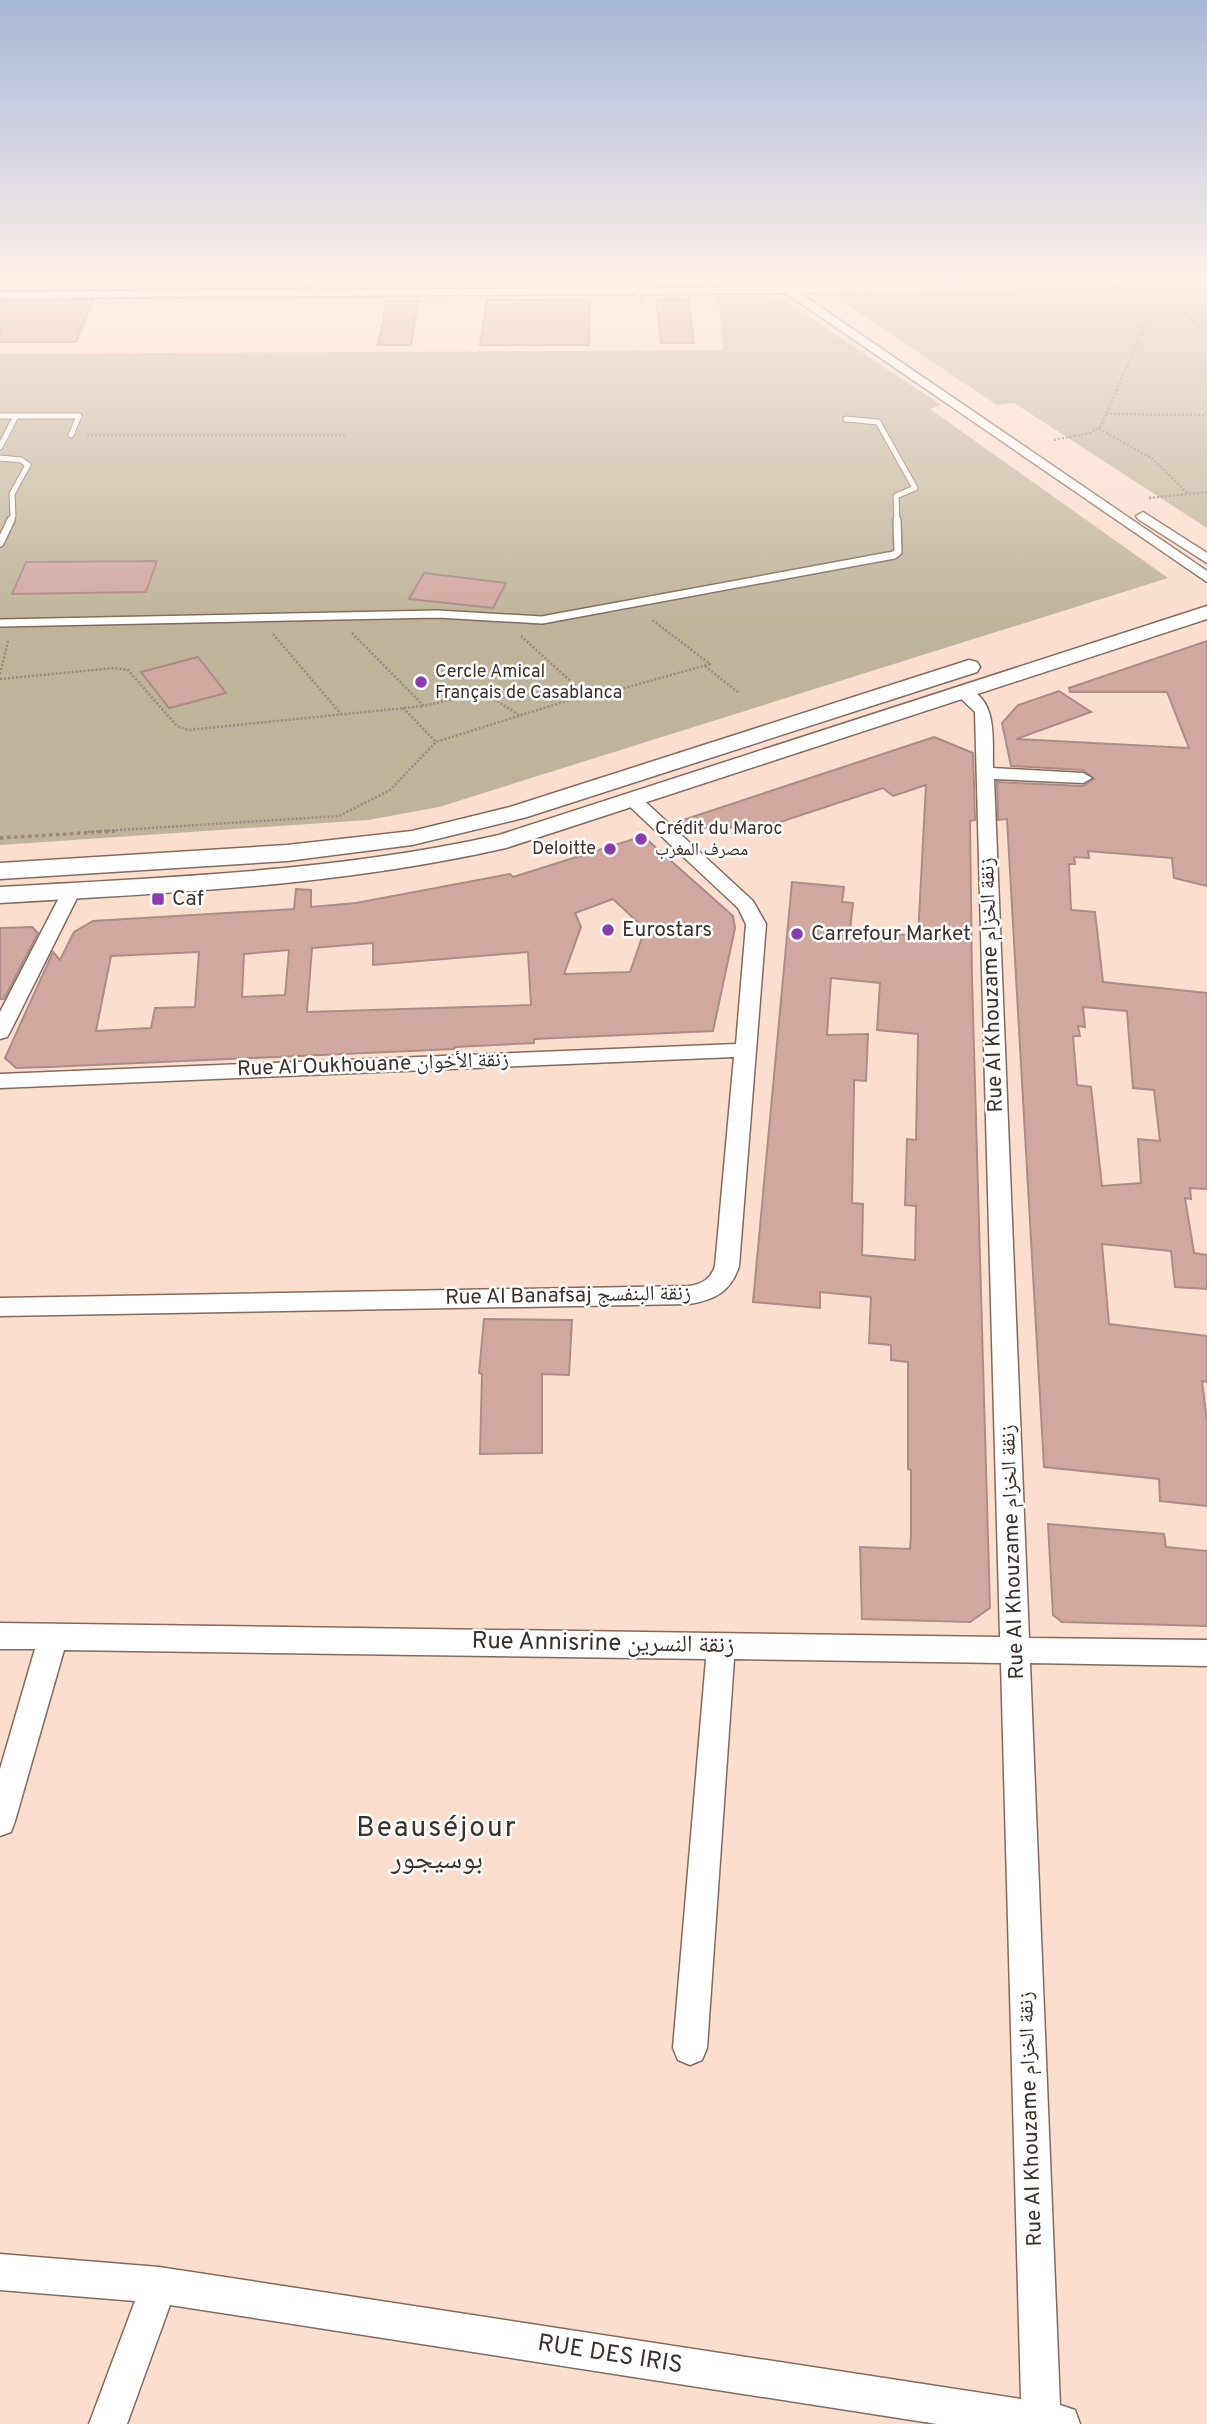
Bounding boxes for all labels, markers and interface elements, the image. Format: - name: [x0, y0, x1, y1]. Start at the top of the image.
- place label: Cercle Amical Français de Casablanca: [435, 661, 622, 705]
- marker: Cercle Amical Français de Casablanca: [413, 674, 429, 690]
- place label: Crédit du Maroc مصرف المغرب: [655, 818, 783, 862]
- marker: Crédit du Maroc مصرف المغرب: [633, 831, 649, 847]
- place label: Deloitte: [532, 838, 596, 861]
- marker: Deloitte: [602, 841, 618, 857]
- street label: Rue Al Khouzame زنقة الخزام: [974, 857, 1010, 1113]
- place label: Caf: [172, 886, 204, 913]
- marker: Caf: [150, 891, 166, 907]
- place label: Eurostars: [622, 917, 712, 944]
- place label: Carrefour Market: [811, 921, 971, 948]
- marker: Eurostars: [600, 922, 616, 938]
- marker: Carrefour Market: [789, 926, 805, 942]
- street label: Rue Al Oukhouane زنقة الأخوان: [237, 1047, 509, 1083]
- street label: Rue Al Banafsaj زنقة البنفسج: [445, 1280, 691, 1312]
- street label: Rue Al Khouzame زنقة الخزام: [995, 1424, 1031, 1680]
- street label: Rue Annisrine زنقة النسرين: [471, 1627, 735, 1661]
- district label: Beauséjour بوسيجور: [356, 1811, 518, 1879]
- street label: Rue Al Khouzame زنقة الخزام: [1013, 1991, 1049, 2247]
- street label: RUE DES IRIS: [535, 2329, 685, 2381]

